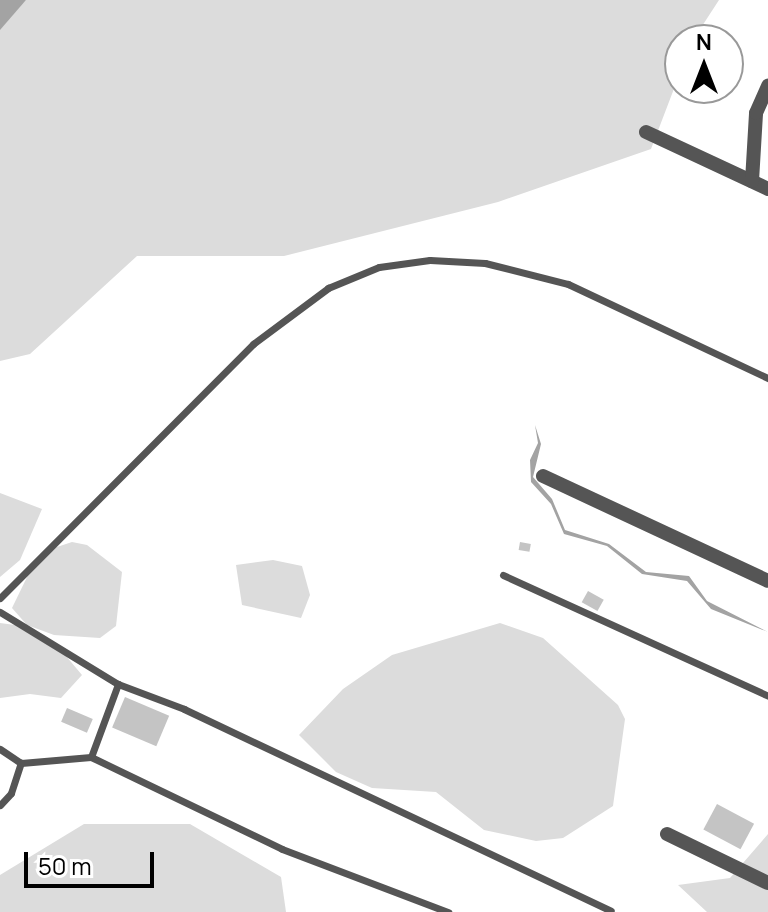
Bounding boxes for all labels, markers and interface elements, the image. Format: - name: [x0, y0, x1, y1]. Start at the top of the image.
- north arrow: [664, 24, 744, 104]
- text: N: [696, 27, 712, 57]
- scale bar: [28, 836, 158, 886]
- text: 50 m: [38, 849, 92, 882]

